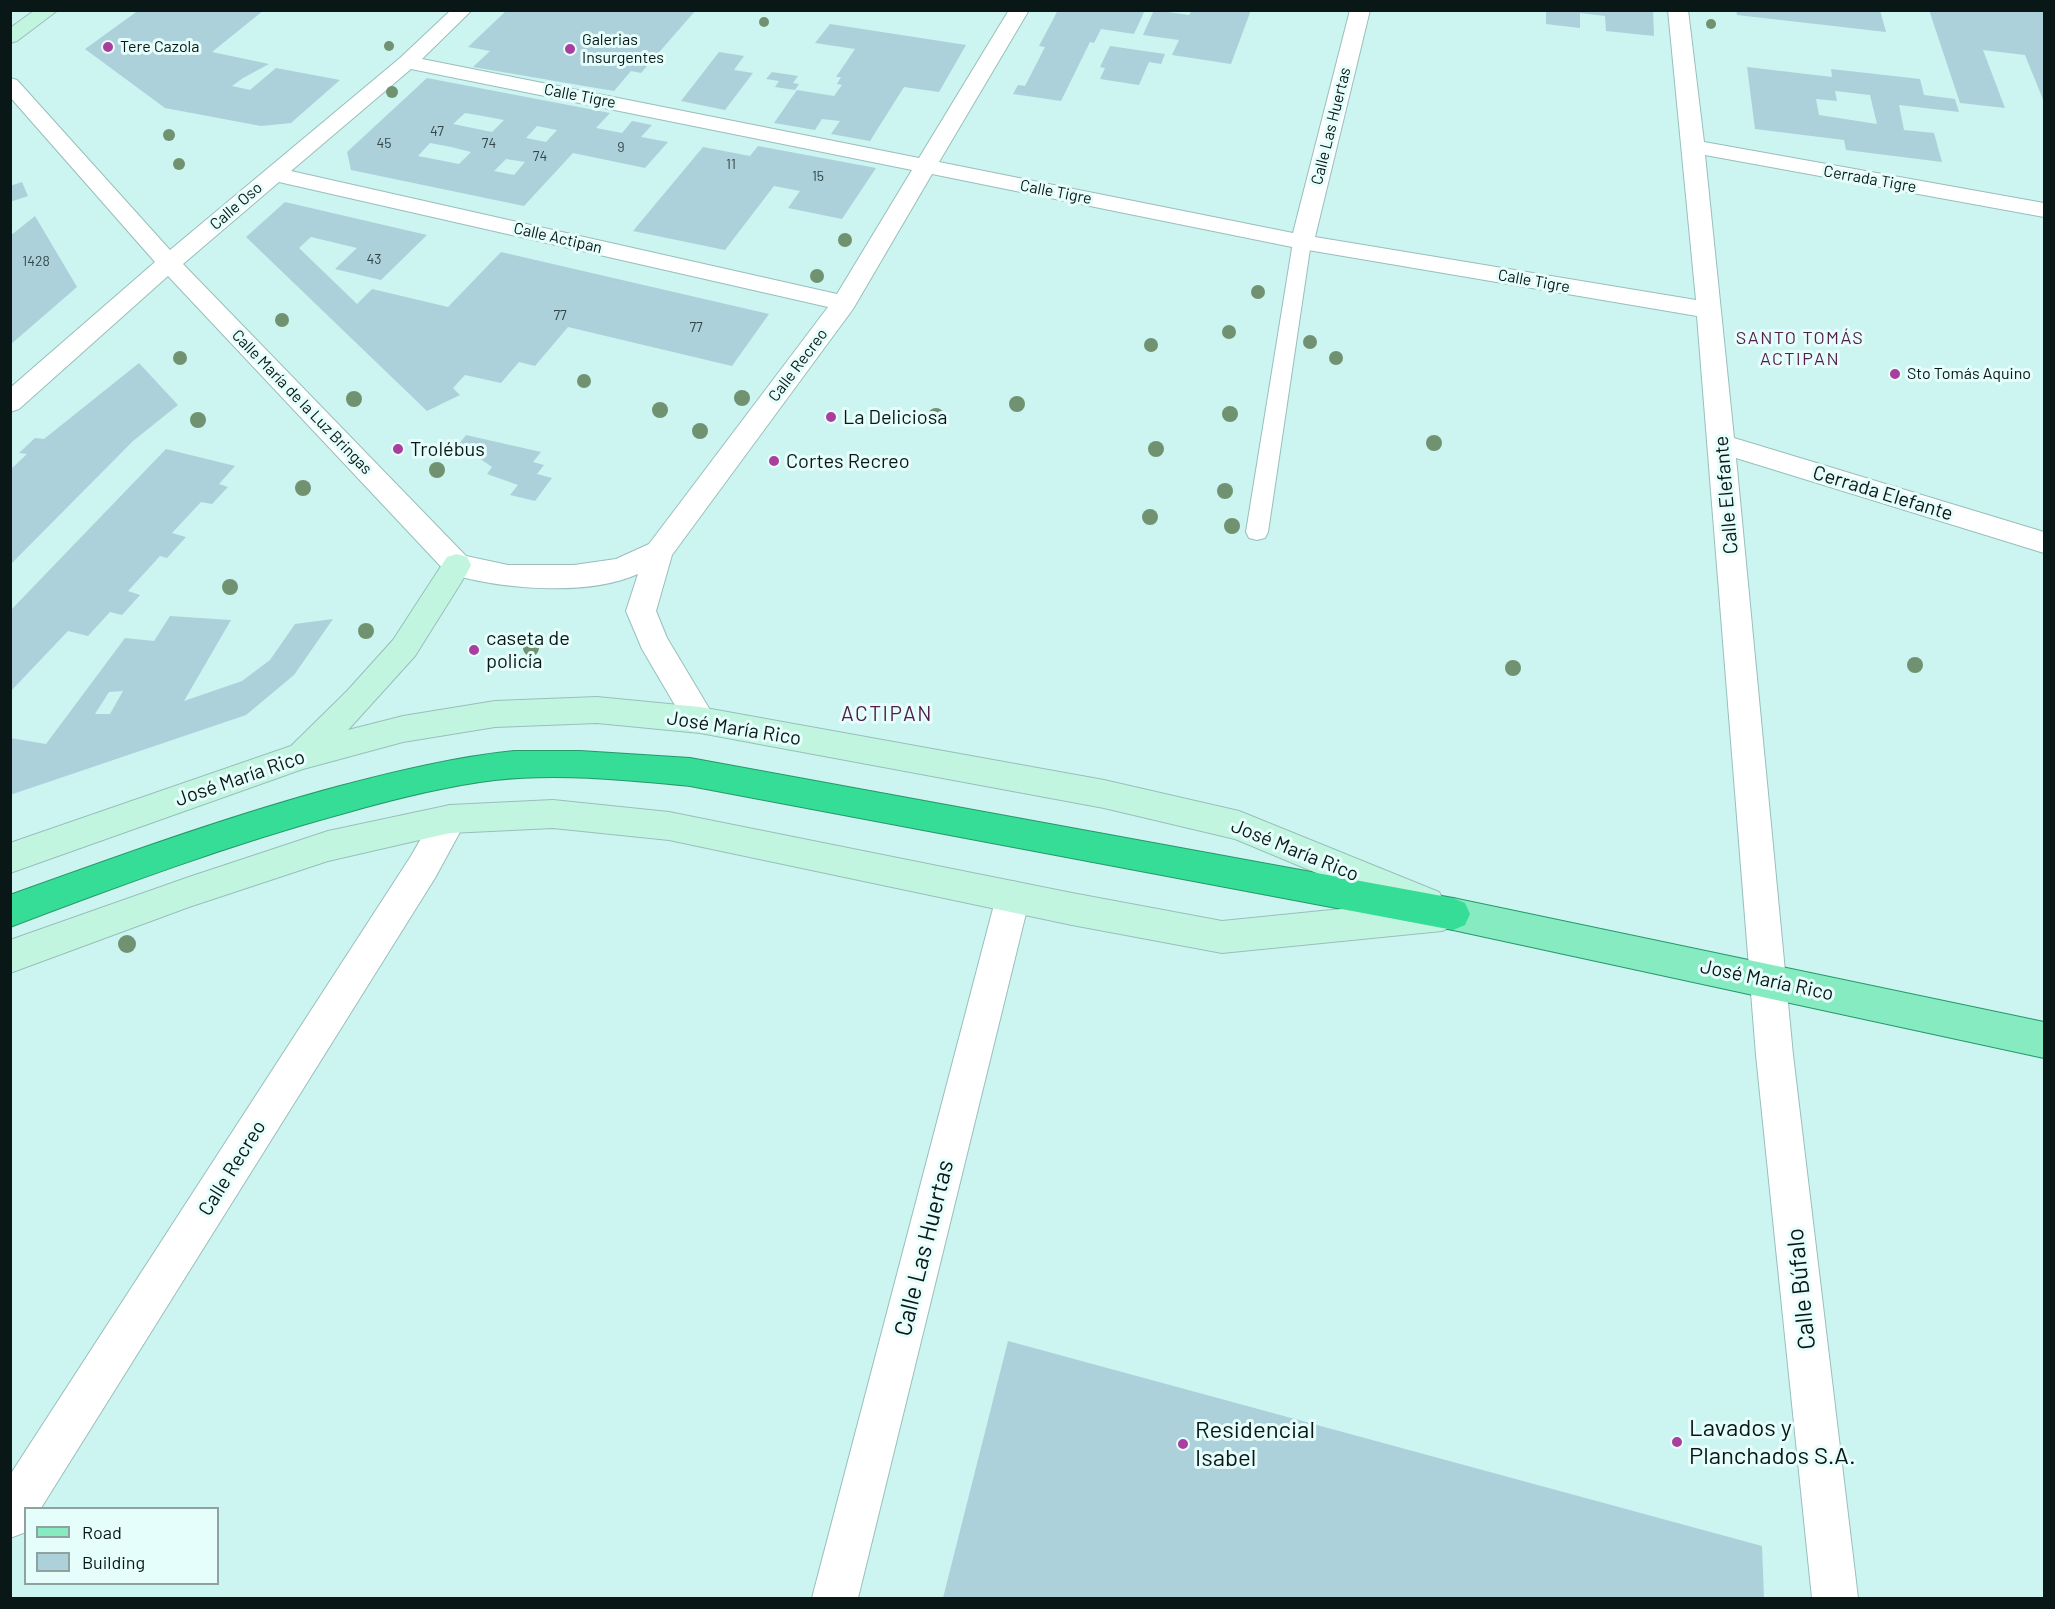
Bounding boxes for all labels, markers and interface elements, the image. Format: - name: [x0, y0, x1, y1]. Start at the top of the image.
- place label: Galerias Insurgentes: [582, 30, 664, 68]
- place label: Tere Cazola: [120, 37, 199, 57]
- marker: Tere Cazola: [101, 40, 115, 54]
- marker: Galerias Insurgentes: [563, 42, 577, 56]
- street label: Calle Las Huertas: [1307, 65, 1355, 187]
- street label: Calle Tigre: [543, 80, 617, 112]
- house number: 47: [430, 123, 444, 139]
- house number: 45: [377, 135, 391, 151]
- house number: 74: [482, 135, 496, 151]
- house number: 9: [617, 139, 625, 155]
- house number: 74: [533, 148, 547, 164]
- house number: 11: [726, 156, 736, 172]
- street label: Cerrada Tigre: [1822, 161, 1918, 197]
- house number: 15: [812, 168, 824, 184]
- street label: Calle Tigre: [1019, 176, 1093, 208]
- street label: Calle Oso: [206, 178, 266, 234]
- street label: Calle Actipan: [512, 218, 604, 258]
- house number: 43: [367, 251, 381, 267]
- house number: 1428: [22, 253, 50, 269]
- street label: Calle Tigre: [1497, 265, 1571, 297]
- house number: 77: [553, 307, 567, 323]
- house number: 77: [689, 319, 703, 335]
- street label: Calle Recreo: [764, 325, 832, 405]
- street label: Calle María de la Luz Bringas: [228, 326, 376, 478]
- district label: SANTO TOMÁS ACTIPAN: [1736, 327, 1864, 370]
- place label: Sto Tomás Aquino: [1907, 364, 2031, 384]
- marker: Sto Tomás Aquino: [1888, 367, 1902, 381]
- place label: La Deliciosa: [843, 405, 948, 429]
- marker: La Deliciosa: [824, 410, 838, 424]
- street label: Calle Elefante: [1709, 435, 1743, 555]
- place label: Trolébus: [410, 437, 485, 461]
- marker: Trolébus: [391, 442, 405, 456]
- place label: Cortes Recreo: [786, 449, 910, 473]
- marker: Cortes Recreo: [767, 454, 781, 468]
- street label: Cerrada Elefante: [1810, 460, 1956, 526]
- place label: caseta de policía: [486, 626, 570, 673]
- marker: caseta de policía: [467, 643, 481, 657]
- district label: ACTIPAN: [841, 701, 933, 727]
- street label: José María Rico: [665, 706, 803, 750]
- street label: José María Rico: [172, 745, 308, 811]
- street label: José María Rico: [1228, 813, 1362, 887]
- street label: José María Rico: [1698, 954, 1836, 1006]
- street label: Calle Recreo: [193, 1116, 271, 1220]
- street label: Calle Las Huertas: [888, 1157, 960, 1339]
- street label: Calle Búfalo: [1780, 1227, 1822, 1351]
- place label: Lavados y Planchados S.A.: [1689, 1414, 1856, 1470]
- place label: Residencial Isabel: [1195, 1416, 1315, 1472]
- marker: Lavados y Planchados S.A.: [1670, 1435, 1684, 1449]
- marker: Residencial Isabel: [1176, 1437, 1190, 1451]
- legend: [24, 1507, 219, 1585]
- text: Road: [82, 1521, 122, 1543]
- text: Building: [82, 1551, 145, 1573]

